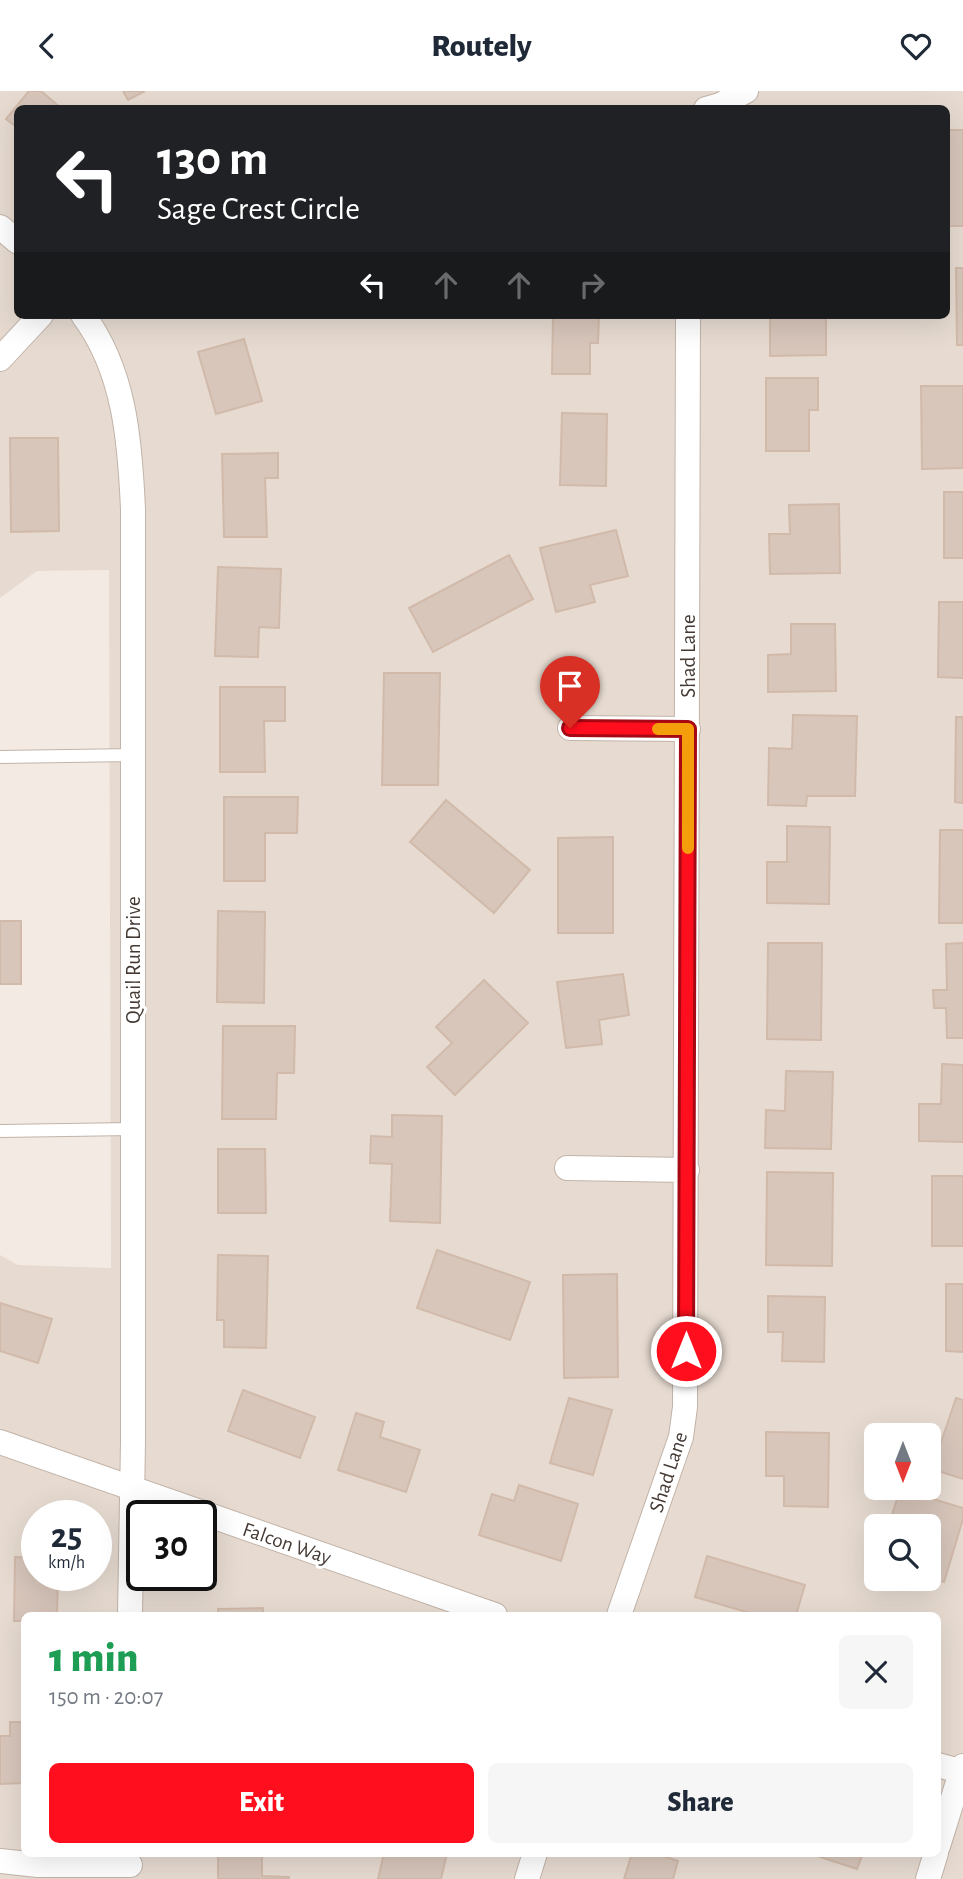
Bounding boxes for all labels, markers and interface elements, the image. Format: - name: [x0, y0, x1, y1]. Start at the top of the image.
- icon: back: [28, 27, 66, 65]
- icon: heart: [897, 27, 935, 65]
- text: Routely: [431, 30, 532, 62]
- icon: left: [42, 133, 133, 224]
- text: 130 m: [157, 135, 268, 184]
- text: Sage Crest Circle: [157, 193, 360, 225]
- icon: left: [354, 266, 392, 304]
- icon: ahead: [427, 266, 465, 304]
- icon: ahead: [500, 266, 538, 304]
- icon: right: [573, 266, 611, 304]
- street label: Shad Lane: [678, 614, 699, 698]
- pin: [540, 656, 600, 728]
- icon: arrive: [551, 667, 589, 705]
- street label: Quail Run Drive: [123, 896, 144, 1024]
- position arrow: [649, 1314, 723, 1388]
- north arrow: [864, 1423, 942, 1500]
- map controls: [864, 1423, 941, 1591]
- street label: Shad Lane: [646, 1429, 691, 1515]
- speed limit sign: 30: [126, 1500, 217, 1591]
- button: search: [864, 1514, 941, 1591]
- text: 25: [51, 1519, 82, 1554]
- street label: Falcon Way: [240, 1519, 334, 1568]
- text: km/h: [48, 1554, 85, 1572]
- button: close: [839, 1635, 913, 1709]
- text: 1 min: [49, 1637, 138, 1679]
- text: 150 m · 20:07: [49, 1686, 163, 1709]
- button: Exit: [49, 1763, 474, 1843]
- button: Share: [488, 1763, 913, 1843]

